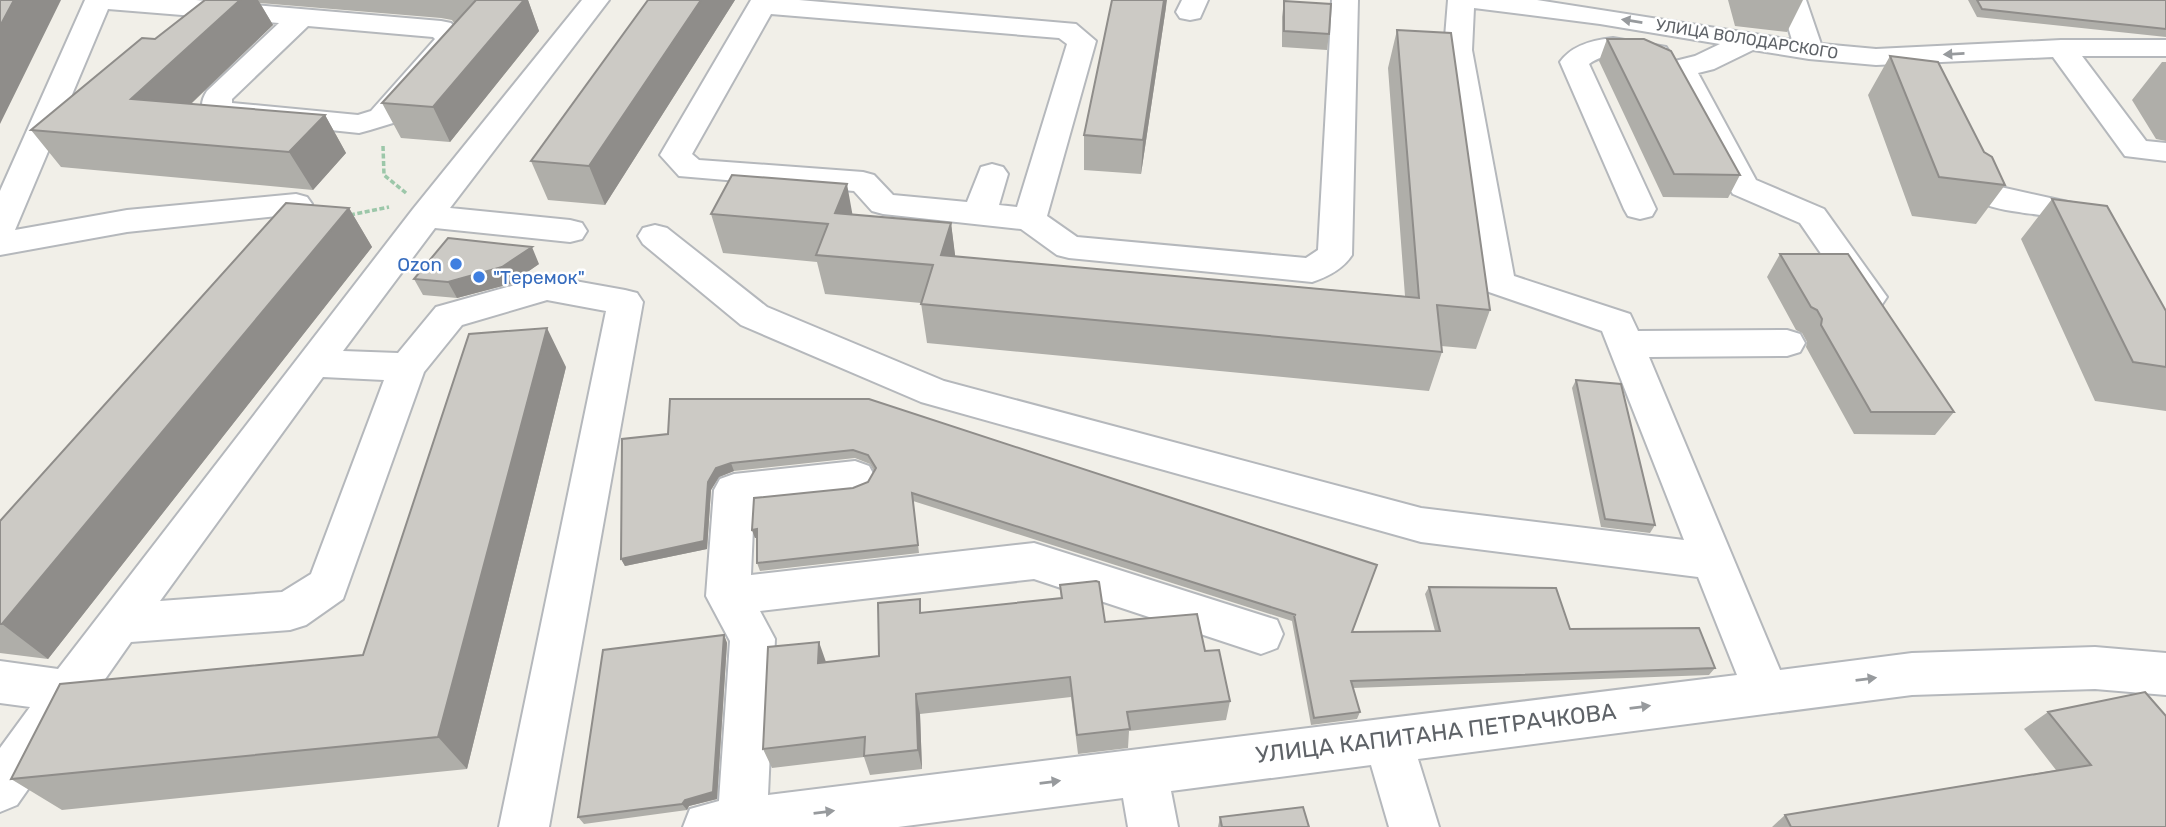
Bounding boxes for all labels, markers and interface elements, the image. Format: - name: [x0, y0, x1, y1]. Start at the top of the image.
- one-way arrow: [1620, 15, 1642, 26]
- street label: УЛИЦА ВОЛОДАРСКОГО: [1654, 15, 1840, 63]
- one-way arrow: [1943, 49, 1965, 60]
- place label: Ozon: [397, 253, 442, 276]
- marker: Ozon: [448, 256, 464, 272]
- place label: "Теремок": [493, 266, 585, 289]
- marker: "Теремок": [471, 269, 487, 285]
- one-way arrow: [1855, 674, 1877, 685]
- street label: УЛИЦА КАПИТАНА ПЕТРАЧКОВА: [1254, 697, 1618, 769]
- one-way arrow: [1629, 702, 1651, 713]
- one-way arrow: [1039, 777, 1061, 788]
- one-way arrow: [814, 806, 836, 817]

